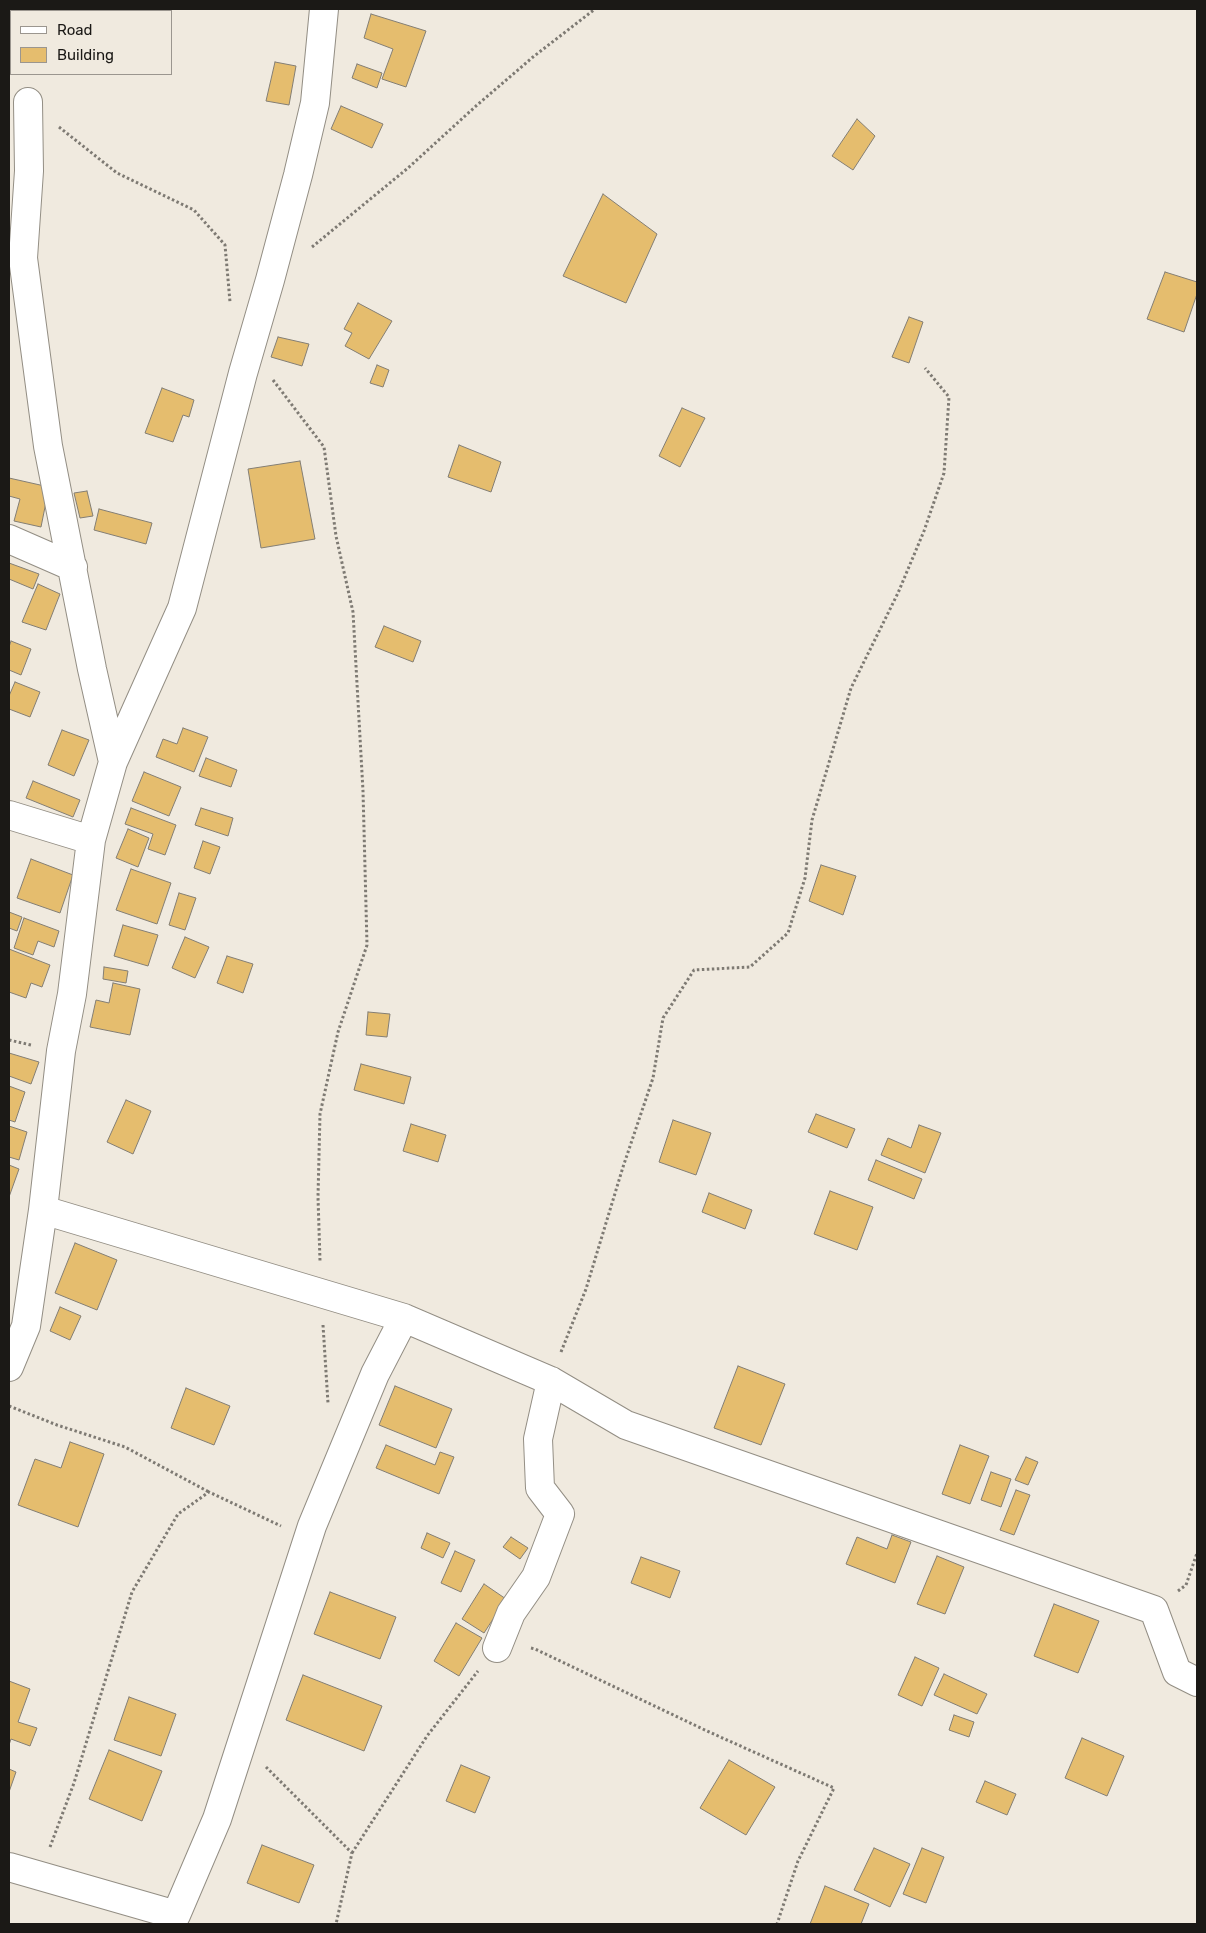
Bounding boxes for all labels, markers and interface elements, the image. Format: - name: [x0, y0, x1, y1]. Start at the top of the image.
- legend: [10, 10, 172, 75]
- text: Road: [57, 21, 93, 39]
- text: Building: [57, 46, 114, 64]

